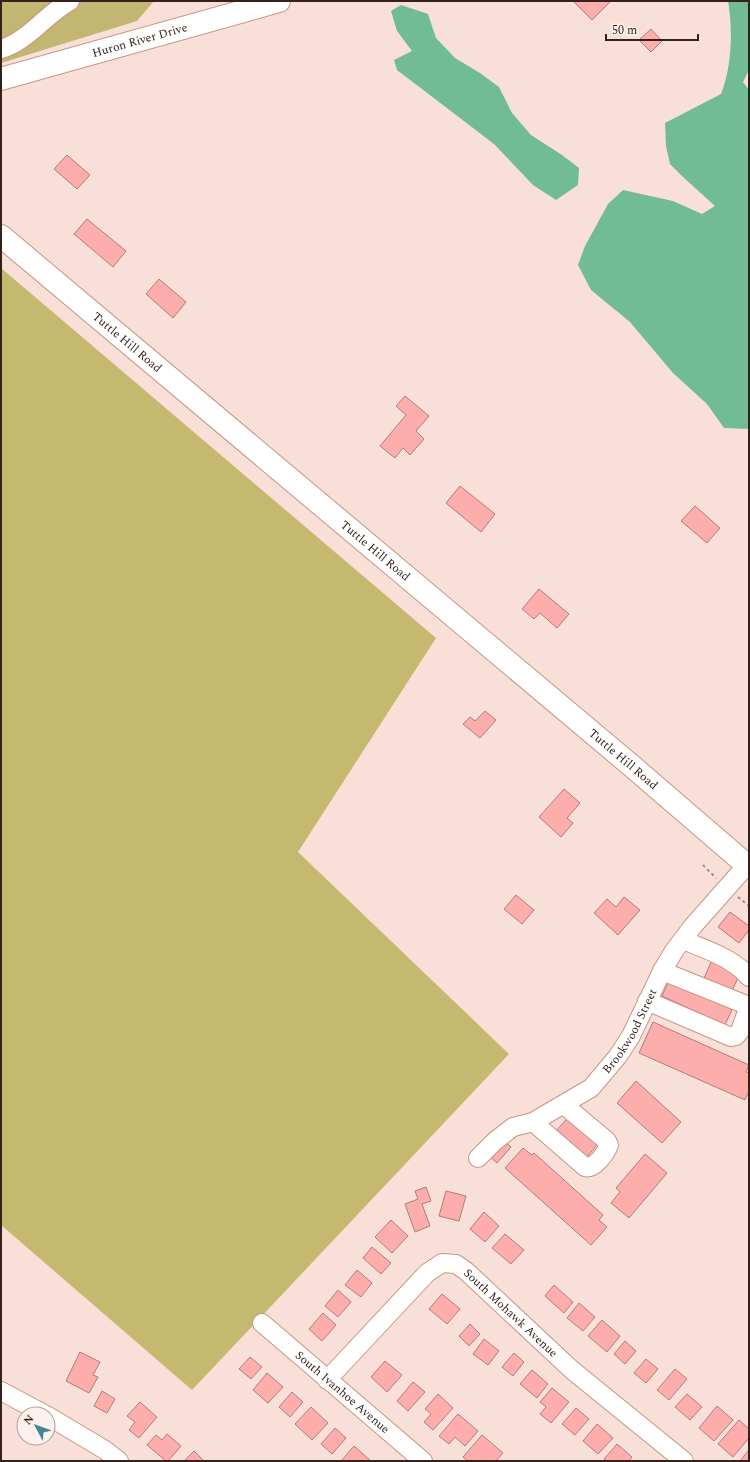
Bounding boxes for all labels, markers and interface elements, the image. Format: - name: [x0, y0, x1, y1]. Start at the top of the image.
- scale bar: [606, 16, 698, 42]
- street label: Huron River Drive: [90, 18, 190, 63]
- text: 50 m: [612, 21, 637, 40]
- street label: Tuttle Hill Road: [88, 307, 167, 377]
- street label: Tuttle Hill Road: [336, 516, 415, 586]
- street label: Tuttle Hill Road: [584, 724, 663, 794]
- street label: Brookwood Street: [598, 985, 662, 1078]
- street label: South Mohawk Avenue: [459, 1264, 562, 1362]
- street label: South Ivanhoe Avenue: [291, 1346, 394, 1438]
- north arrow: [16, 1406, 56, 1446]
- text: N: [19, 1411, 38, 1429]

